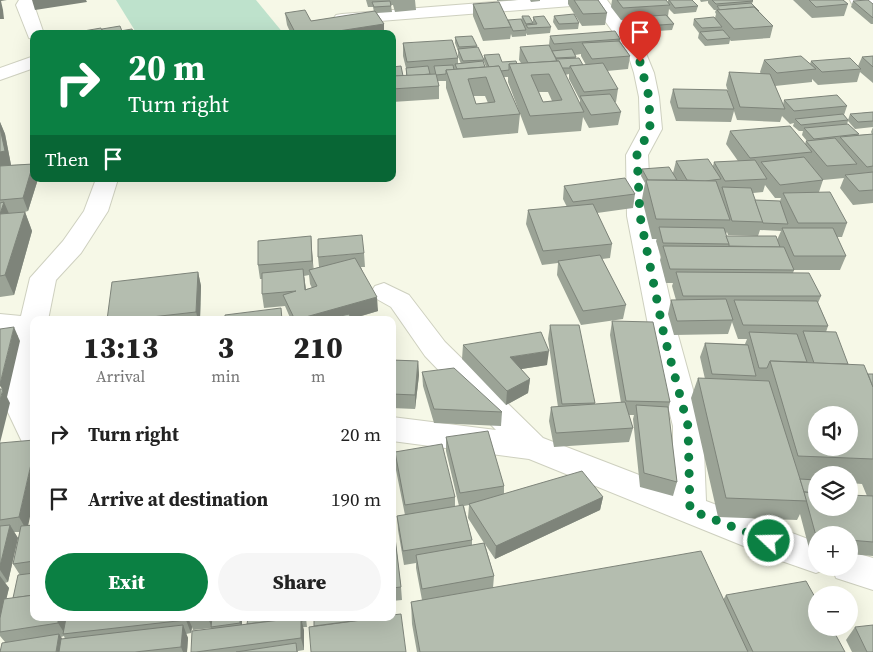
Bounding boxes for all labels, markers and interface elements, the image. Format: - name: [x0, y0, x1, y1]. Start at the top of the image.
- pin: [619, 11, 661, 62]
- icon: arrive: [626, 18, 654, 46]
- text: 20 m: [128, 44, 205, 92]
- icon: right: [45, 50, 110, 115]
- text: Turn right: [128, 89, 229, 119]
- icon: arrive: [99, 145, 127, 173]
- text: Then: [45, 146, 89, 172]
- text: 13:13: [83, 327, 158, 368]
- text: 3: [217, 327, 234, 368]
- text: 210: [293, 327, 343, 368]
- text: Arrival: [96, 365, 145, 387]
- text: min: [211, 365, 240, 387]
- text: m: [311, 365, 325, 387]
- map controls: [808, 406, 858, 636]
- button: sound: [808, 406, 858, 456]
- icon: right: [45, 420, 73, 448]
- text: Turn right: [88, 421, 179, 447]
- text: 20 m: [340, 421, 381, 447]
- button: layers: [808, 466, 858, 516]
- icon: arrive: [45, 485, 73, 513]
- text: Arrive at destination: [88, 486, 268, 512]
- text: 190 m: [331, 486, 381, 512]
- position arrow: [742, 514, 794, 566]
- button: +: [808, 526, 858, 576]
- button: Exit: [45, 553, 208, 611]
- button: Share: [218, 553, 381, 611]
- button: −: [808, 586, 858, 636]

